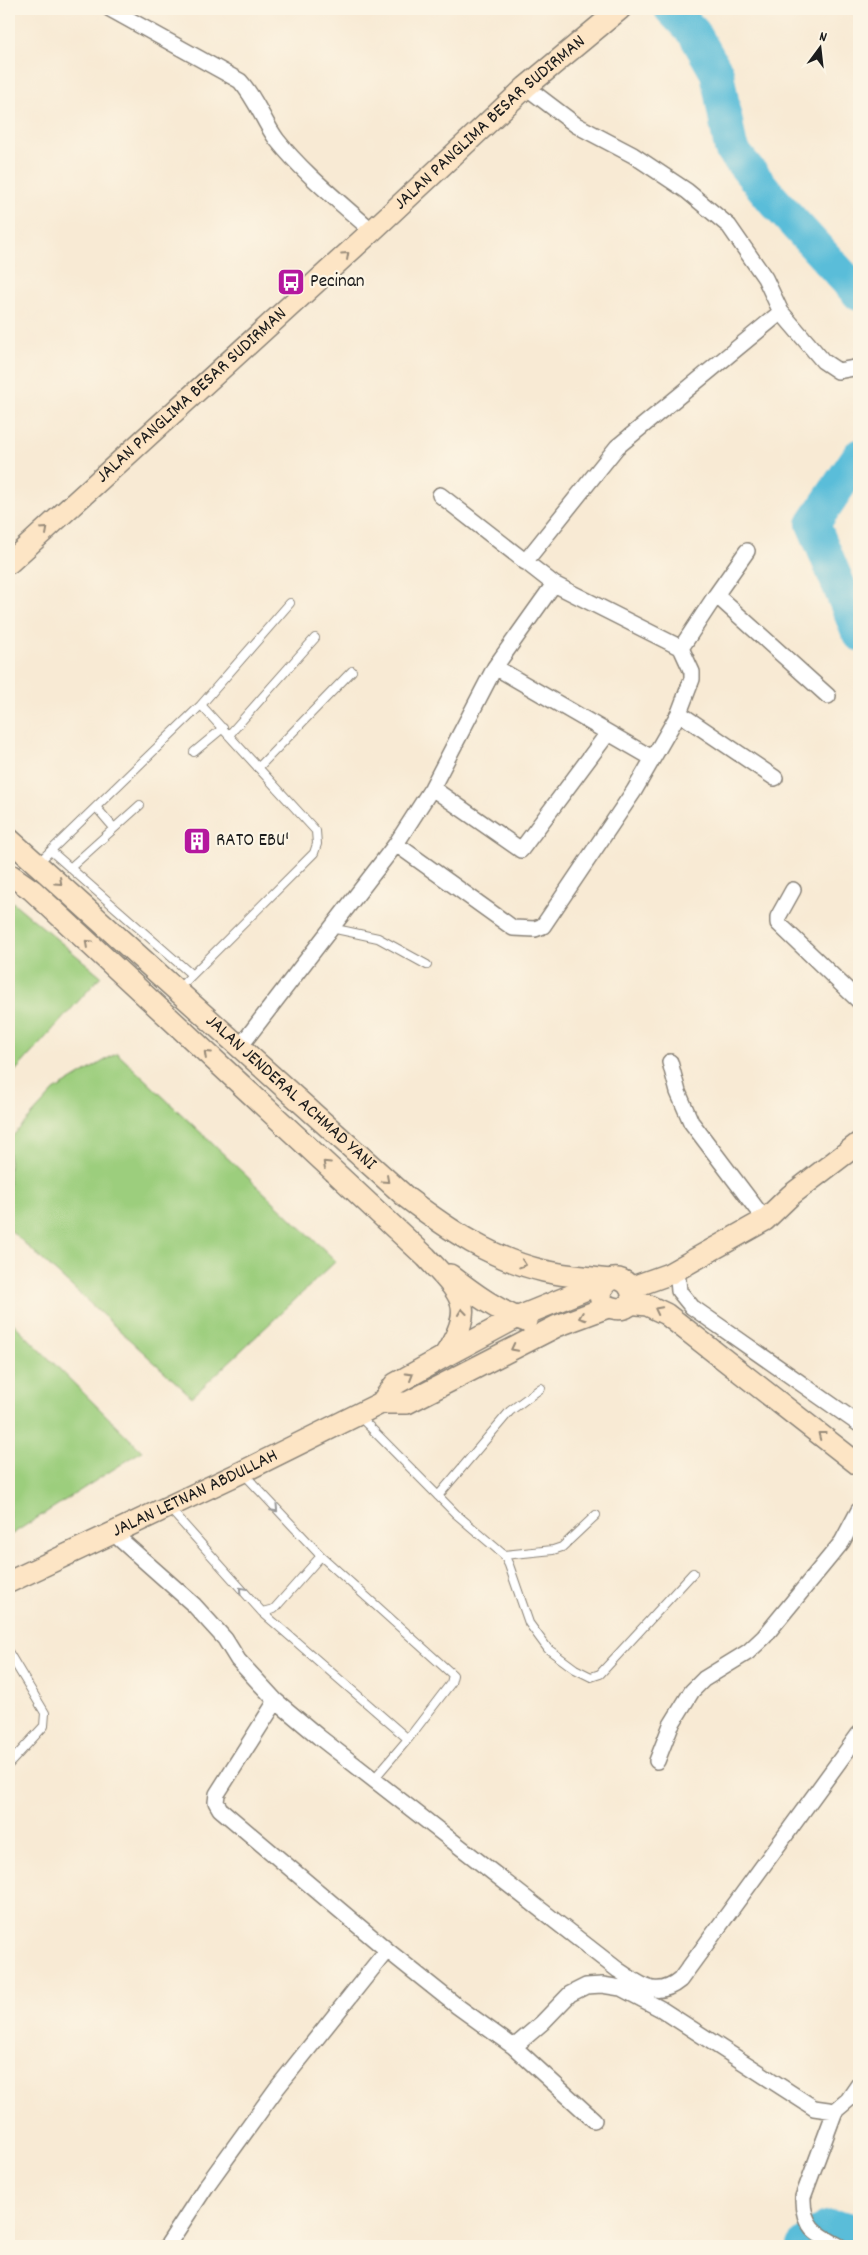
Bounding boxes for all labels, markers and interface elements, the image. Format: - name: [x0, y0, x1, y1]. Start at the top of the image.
- north arrow: [796, 22, 846, 72]
- text: N: [817, 27, 829, 48]
- street label: JALAN PANGLIMA BESAR SUDIRMAN: [388, 29, 592, 217]
- one-way arrow: [340, 252, 349, 261]
- bus stop icon: Pecinan: [276, 267, 306, 297]
- place label: Pecinan: [310, 269, 365, 296]
- street label: JALAN PANGLIMA BESAR SUDIRMAN: [91, 301, 293, 490]
- one-way arrow: [39, 527, 48, 536]
- building icon: RATO EBU': [182, 826, 212, 856]
- place label: RATO EBU': [216, 828, 289, 855]
- one-way arrow: [53, 876, 62, 885]
- one-way arrow: [85, 940, 94, 949]
- street label: JALAN JENDERAL ACHMAD YANI: [199, 1008, 382, 1177]
- one-way arrow: [204, 1051, 213, 1060]
- one-way arrow: [323, 1161, 332, 1170]
- one-way arrow: [381, 1174, 390, 1183]
- one-way arrow: [518, 1259, 527, 1269]
- one-way arrow: [654, 1306, 663, 1316]
- one-way arrow: [457, 1307, 468, 1315]
- one-way arrow: [579, 1311, 587, 1321]
- one-way arrow: [510, 1342, 519, 1352]
- one-way arrow: [404, 1372, 413, 1382]
- one-way arrow: [818, 1432, 827, 1440]
- street label: JALAN LETNAN ABDULLAH: [108, 1443, 283, 1545]
- one-way arrow: [269, 1503, 278, 1512]
- one-way arrow: [238, 1586, 247, 1595]

